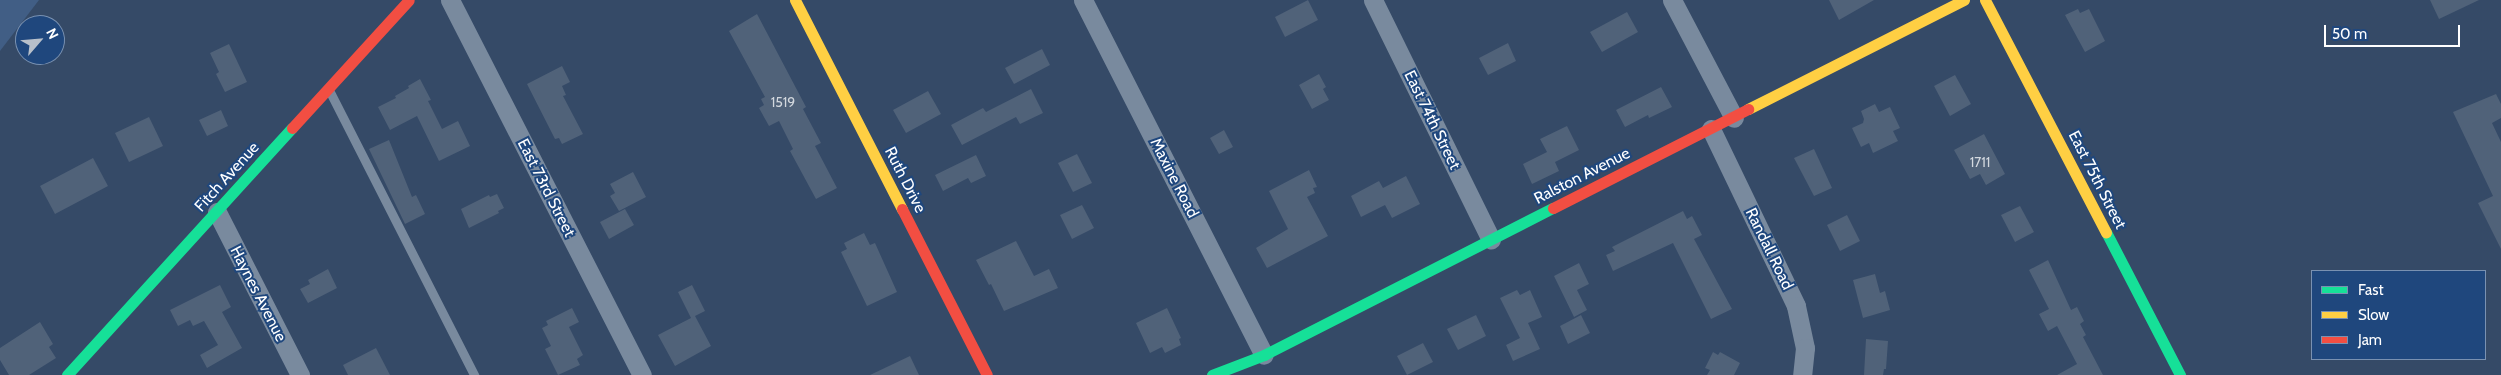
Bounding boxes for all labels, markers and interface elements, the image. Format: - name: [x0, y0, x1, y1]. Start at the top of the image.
- north arrow: [15, 15, 65, 65]
- scale bar: [2326, 15, 2462, 47]
- text: N: [42, 25, 63, 42]
- text: 50 m: [2332, 25, 2367, 43]
- street label: East 74th Street: [1400, 67, 1464, 173]
- house number: 1519: [771, 94, 795, 110]
- street label: East 75th Street: [2064, 128, 2130, 232]
- street label: Maxine Road: [1146, 135, 1202, 221]
- street label: East 73rd Street: [513, 136, 579, 240]
- street label: Fitch Avenue: [191, 138, 263, 216]
- street label: Ruth Drive: [880, 144, 930, 216]
- street label: Ralston Avenue: [1531, 144, 1633, 208]
- house number: 1711: [1970, 154, 1990, 170]
- street label: Randall Road: [1741, 205, 1797, 293]
- street label: Haynes Avenue: [226, 243, 290, 345]
- legend: [2311, 270, 2486, 360]
- text: Fast: [2358, 281, 2383, 299]
- text: Slow: [2358, 306, 2389, 324]
- text: Jam: [2358, 331, 2382, 349]

